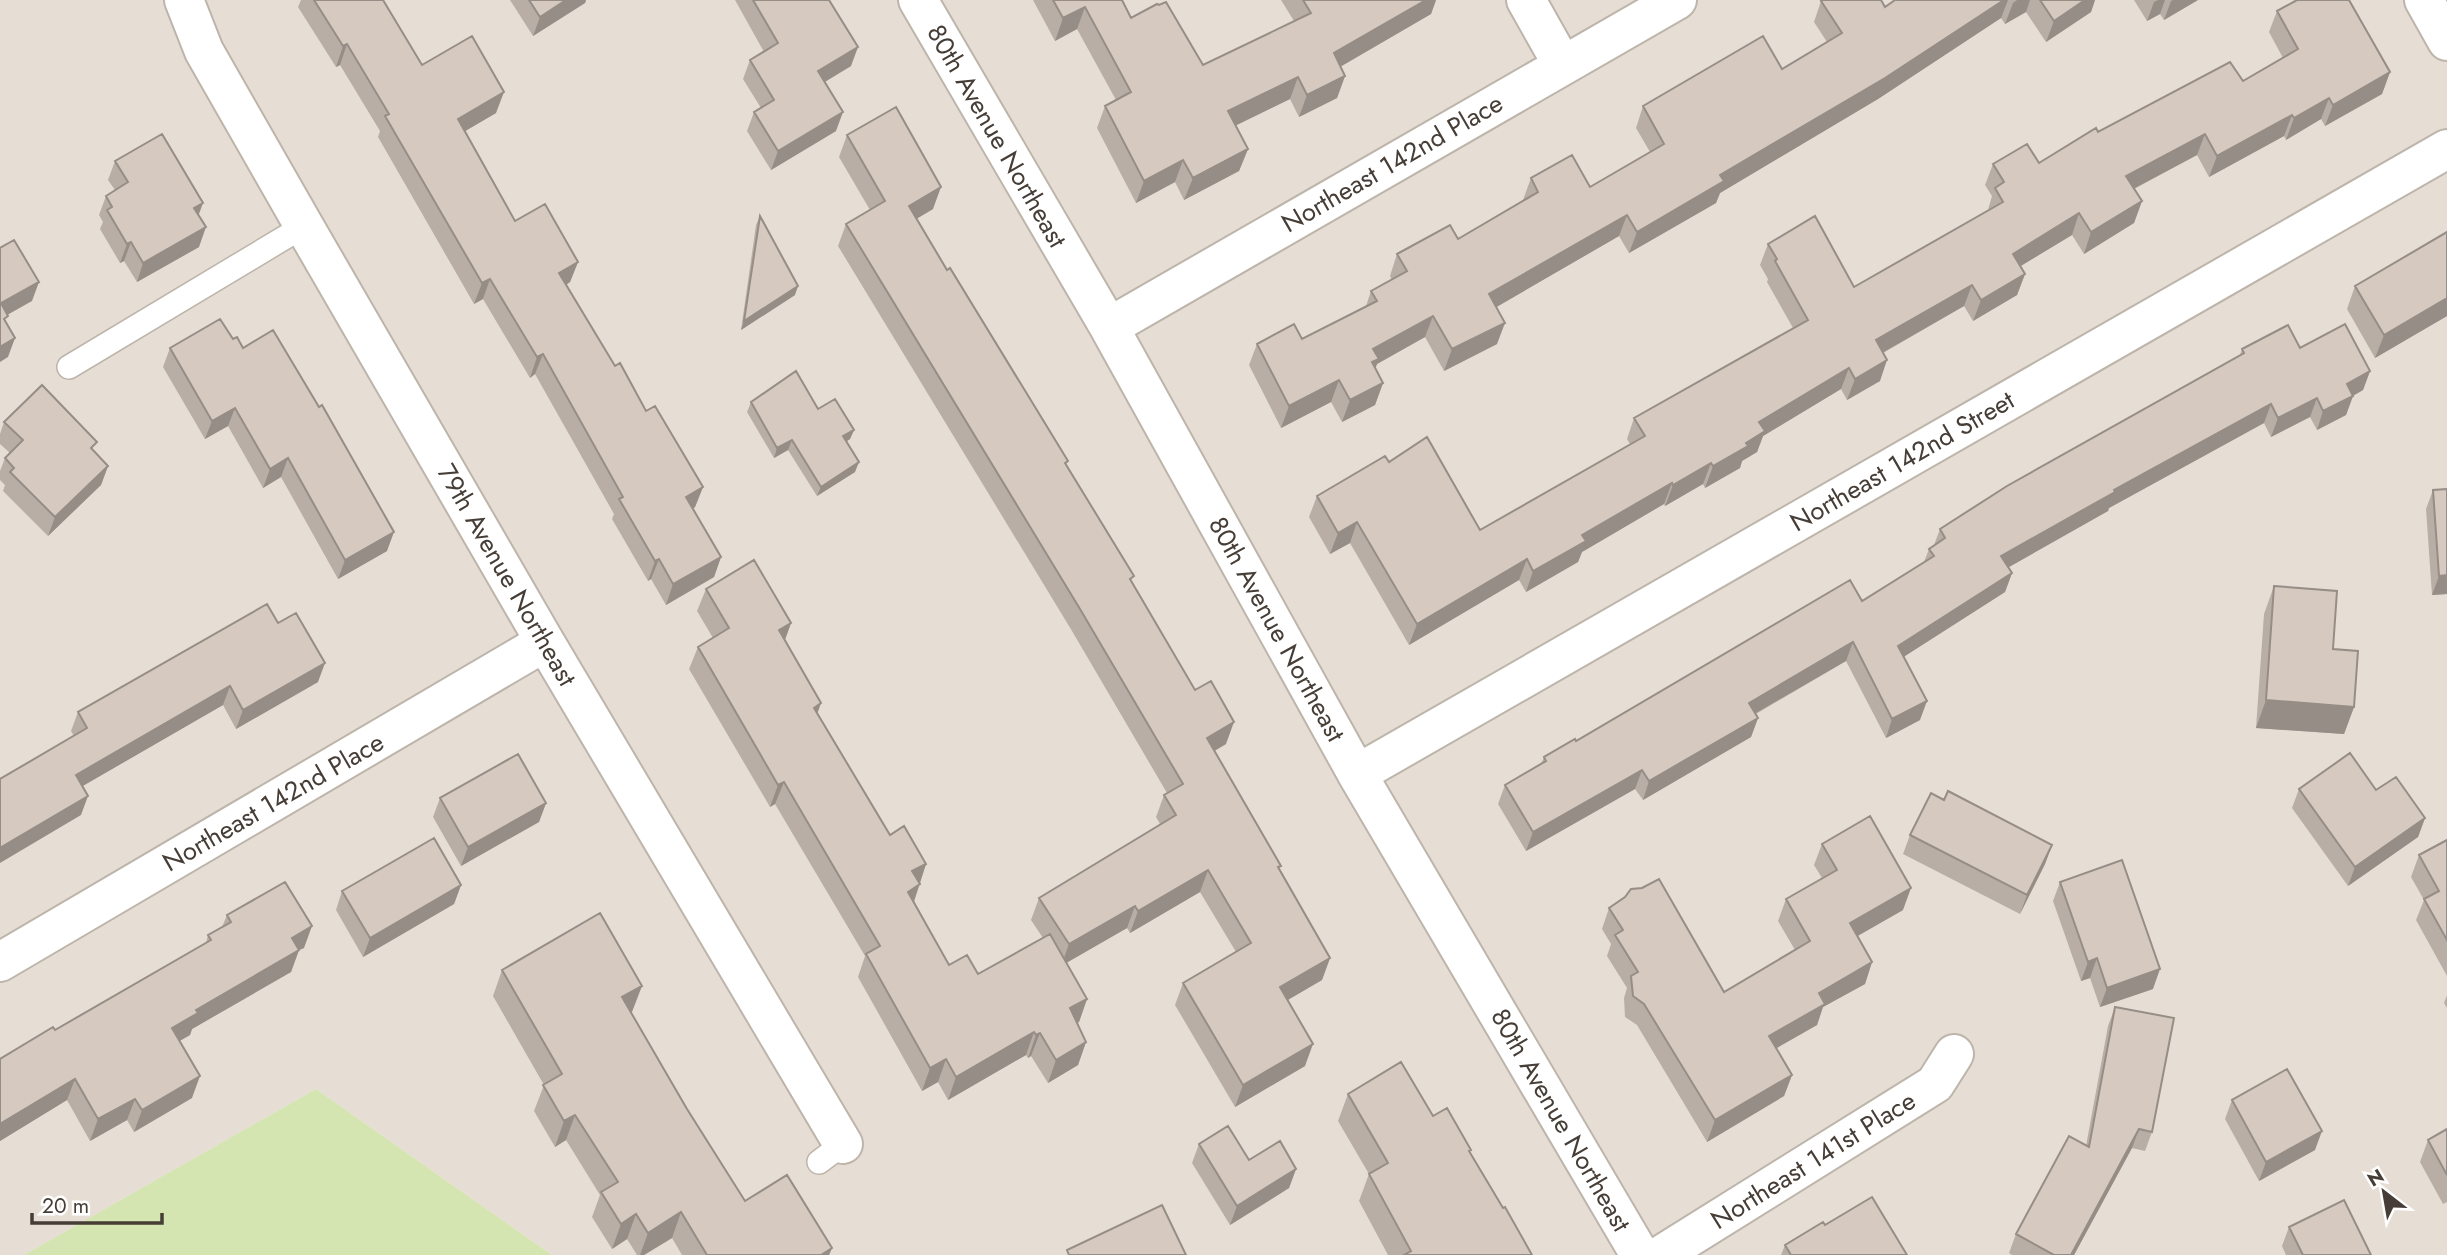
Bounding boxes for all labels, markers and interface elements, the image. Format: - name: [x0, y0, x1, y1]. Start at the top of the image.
- street label: 80th Avenue Northeast: [918, 17, 1077, 255]
- street label: Northeast 142nd Place: [1274, 84, 1510, 242]
- street label: Northeast 142nd Street: [1783, 381, 2022, 541]
- street label: 79th Avenue Northeast: [428, 457, 587, 694]
- street label: 80th Avenue Northeast: [1199, 510, 1355, 749]
- street label: Northeast 142nd Place: [155, 723, 391, 881]
- street label: 80th Avenue Northeast: [1482, 1001, 1641, 1239]
- street label: Northeast 141st Place: [1703, 1082, 1923, 1238]
- north arrow: [2349, 1157, 2419, 1227]
- text: N: [2362, 1162, 2389, 1193]
- scale bar: [32, 1182, 161, 1226]
- text: 20 m: [42, 1191, 89, 1221]

